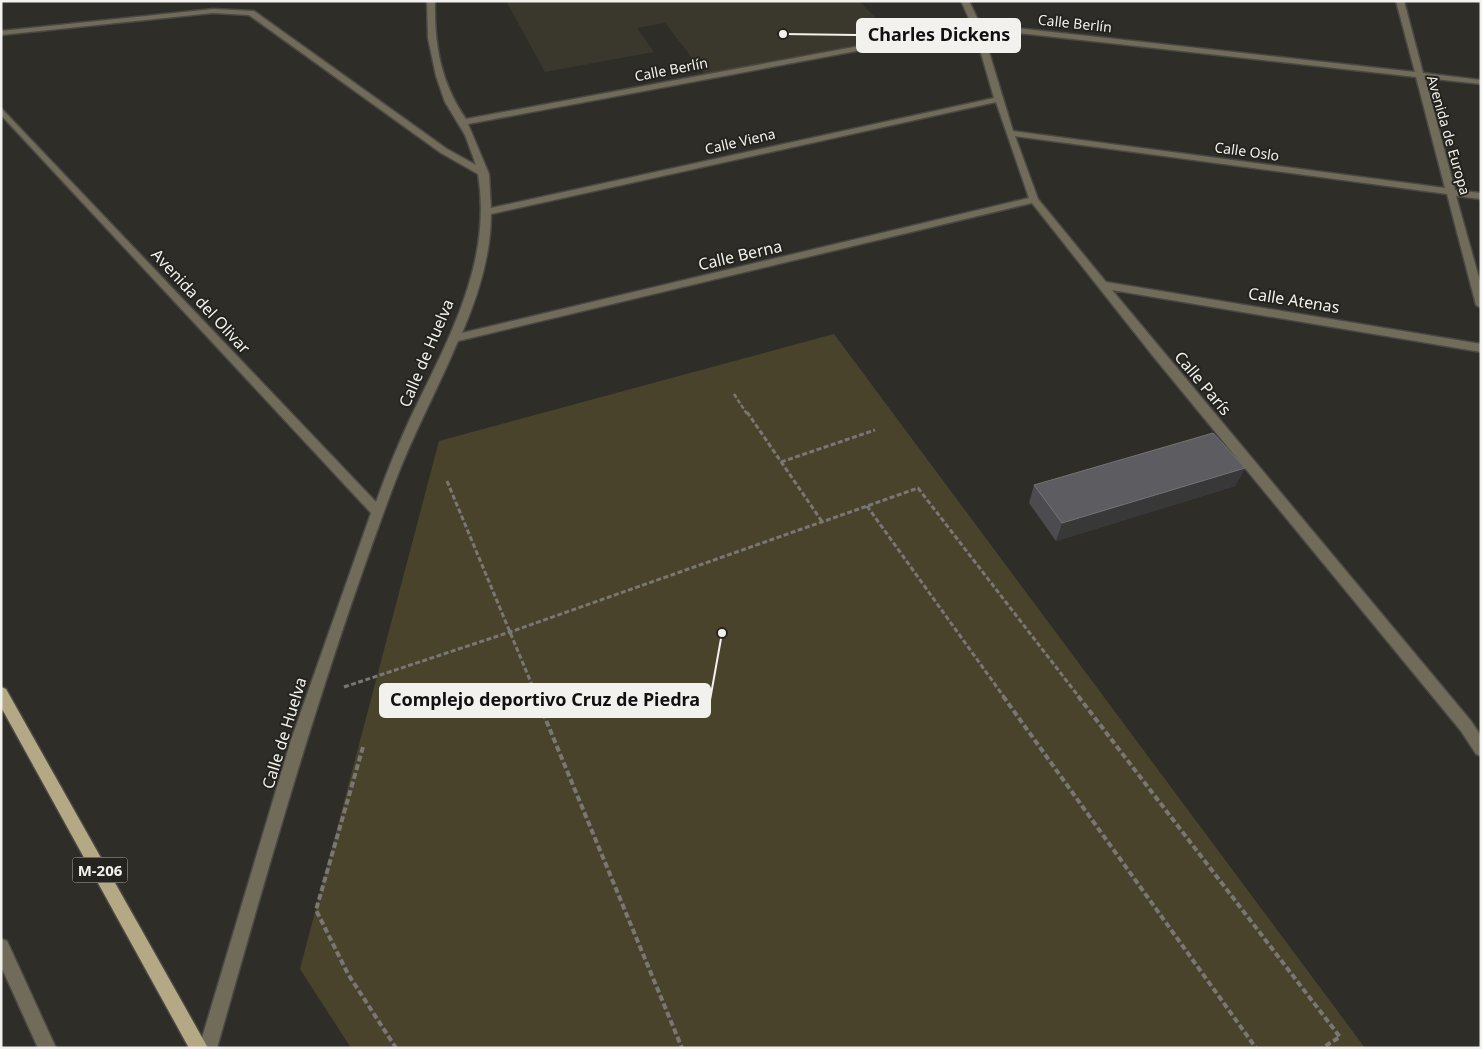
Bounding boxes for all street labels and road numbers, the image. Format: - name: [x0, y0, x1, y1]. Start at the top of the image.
- street label: Calle Berlín: [1037, 10, 1113, 36]
- street label: Calle Berlín: [633, 53, 709, 85]
- street label: Avenida de Europa: [1423, 73, 1475, 197]
- street label: Calle Viena: [703, 124, 777, 158]
- street label: Calle Oslo: [1213, 137, 1281, 165]
- street label: Calle Berna: [696, 235, 784, 275]
- street label: Avenida del Olivar: [147, 244, 256, 359]
- street label: Calle Atenas: [1247, 282, 1341, 318]
- street label: Calle de Huelva: [393, 296, 459, 410]
- street label: Calle París: [1170, 346, 1236, 420]
- street label: Calle de Huelva: [257, 675, 311, 791]
- road number: M-206: [72, 858, 128, 882]

